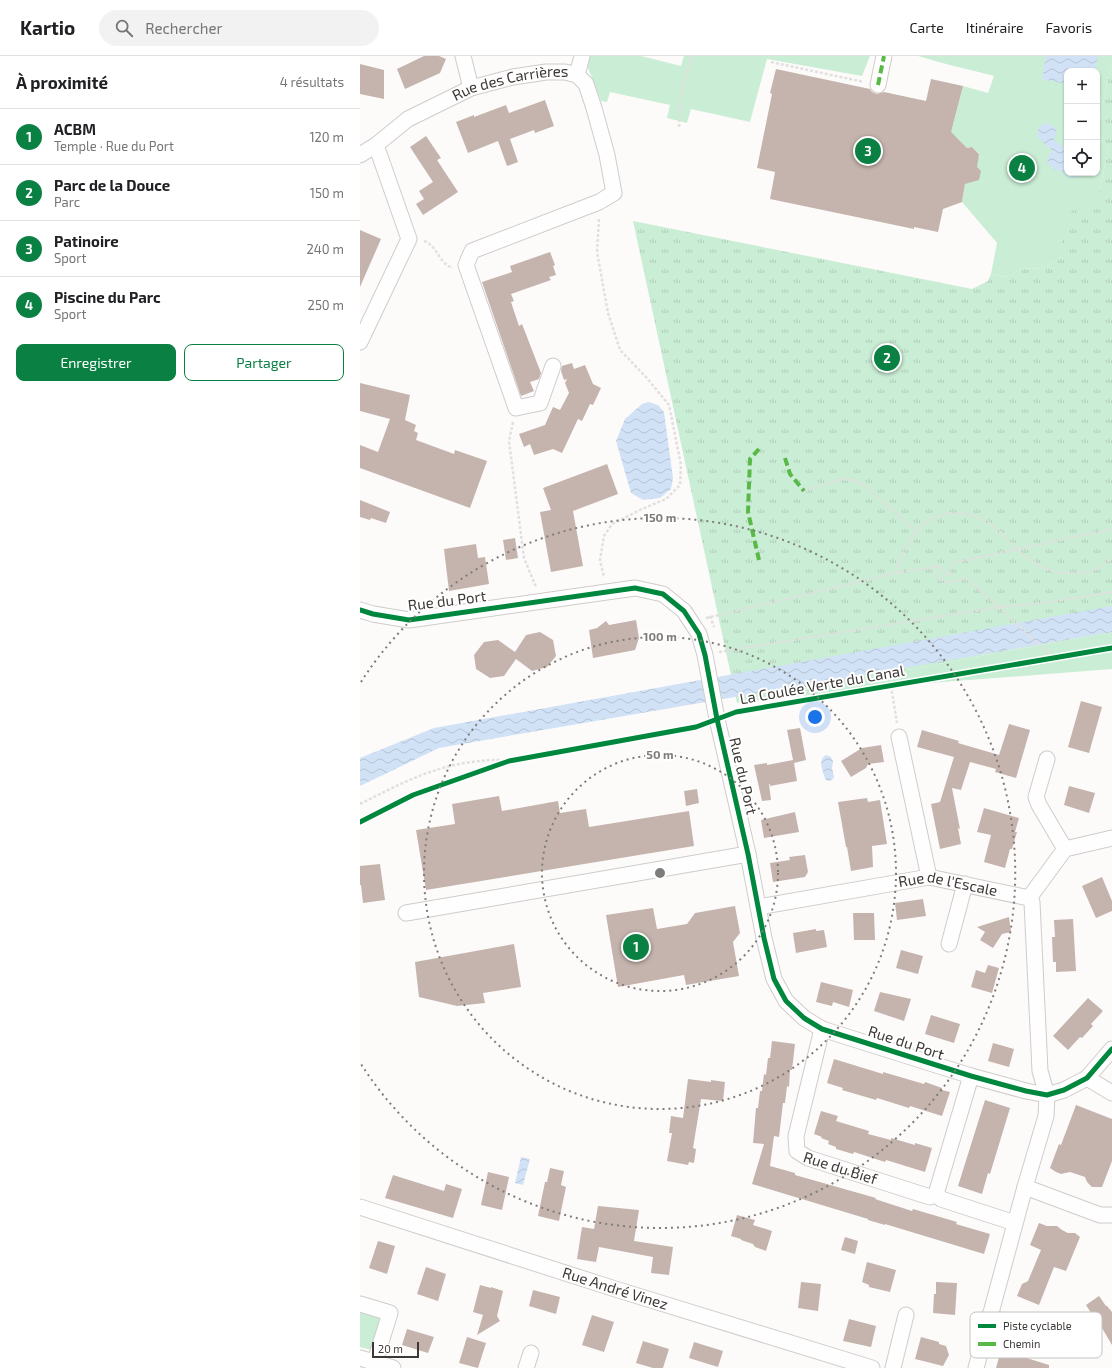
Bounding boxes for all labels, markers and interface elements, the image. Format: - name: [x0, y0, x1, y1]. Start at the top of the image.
- search box: [99, 10, 379, 46]
- text: Kartio: [20, 16, 75, 39]
- icon: search: [113, 17, 135, 39]
- text: Rechercher: [145, 19, 223, 37]
- text: Carte: [910, 19, 944, 36]
- text: Itinéraire: [966, 19, 1024, 36]
- text: Favoris: [1046, 19, 1092, 36]
- street label: Rue des Carrières: [449, 62, 568, 104]
- map controls: [1064, 68, 1100, 176]
- button: +: [1064, 68, 1100, 104]
- text: À proximité: [16, 72, 108, 92]
- text: 4 résultats: [280, 74, 344, 90]
- button: −: [1064, 104, 1100, 140]
- text: ACBM: [54, 120, 96, 138]
- text: 1: [26, 129, 32, 145]
- text: 120 m: [309, 129, 344, 145]
- pin: 3: [855, 136, 881, 166]
- text: Temple · Rue du Port: [54, 138, 174, 154]
- button: locate: [1064, 140, 1100, 176]
- pin: 4: [1009, 153, 1035, 183]
- text: Parc de la Douce: [54, 176, 170, 194]
- text: 2: [25, 185, 33, 201]
- text: 150 m: [310, 185, 344, 201]
- text: Parc: [54, 194, 80, 210]
- text: Patinoire: [54, 232, 119, 250]
- text: 3: [25, 241, 33, 257]
- text: 240 m: [307, 241, 344, 257]
- text: Sport: [54, 250, 86, 266]
- text: Piscine du Parc: [54, 288, 161, 306]
- text: 4: [25, 297, 33, 313]
- text: 250 m: [308, 297, 344, 313]
- text: Sport: [54, 306, 86, 322]
- pin: 2: [874, 343, 900, 373]
- button: Enregistrer: [16, 344, 176, 381]
- button: Partager: [184, 344, 344, 381]
- text: 150 m: [644, 510, 676, 524]
- street label: Rue du Port: [407, 586, 487, 614]
- text: 100 m: [643, 629, 677, 643]
- street label: La Coulée Verte du Canal: [738, 661, 906, 707]
- your location: [805, 707, 825, 727]
- street label: Rue du Port: [726, 735, 762, 816]
- text: 50 m: [646, 747, 674, 761]
- centre of rings: [653, 866, 667, 880]
- street label: Rue de l'Escale: [897, 867, 999, 899]
- pin: 1: [623, 932, 649, 962]
- street label: Rue du Port: [866, 1021, 947, 1063]
- street label: Rue du Bief: [801, 1147, 880, 1188]
- street label: Rue André Vinez: [560, 1263, 671, 1313]
- legend: [970, 1312, 1102, 1358]
- text: Piste cyclable: [1003, 1319, 1072, 1332]
- text: Chemin: [1003, 1337, 1040, 1350]
- scale bar: [372, 1340, 419, 1359]
- text: 20 m: [378, 1342, 403, 1355]

